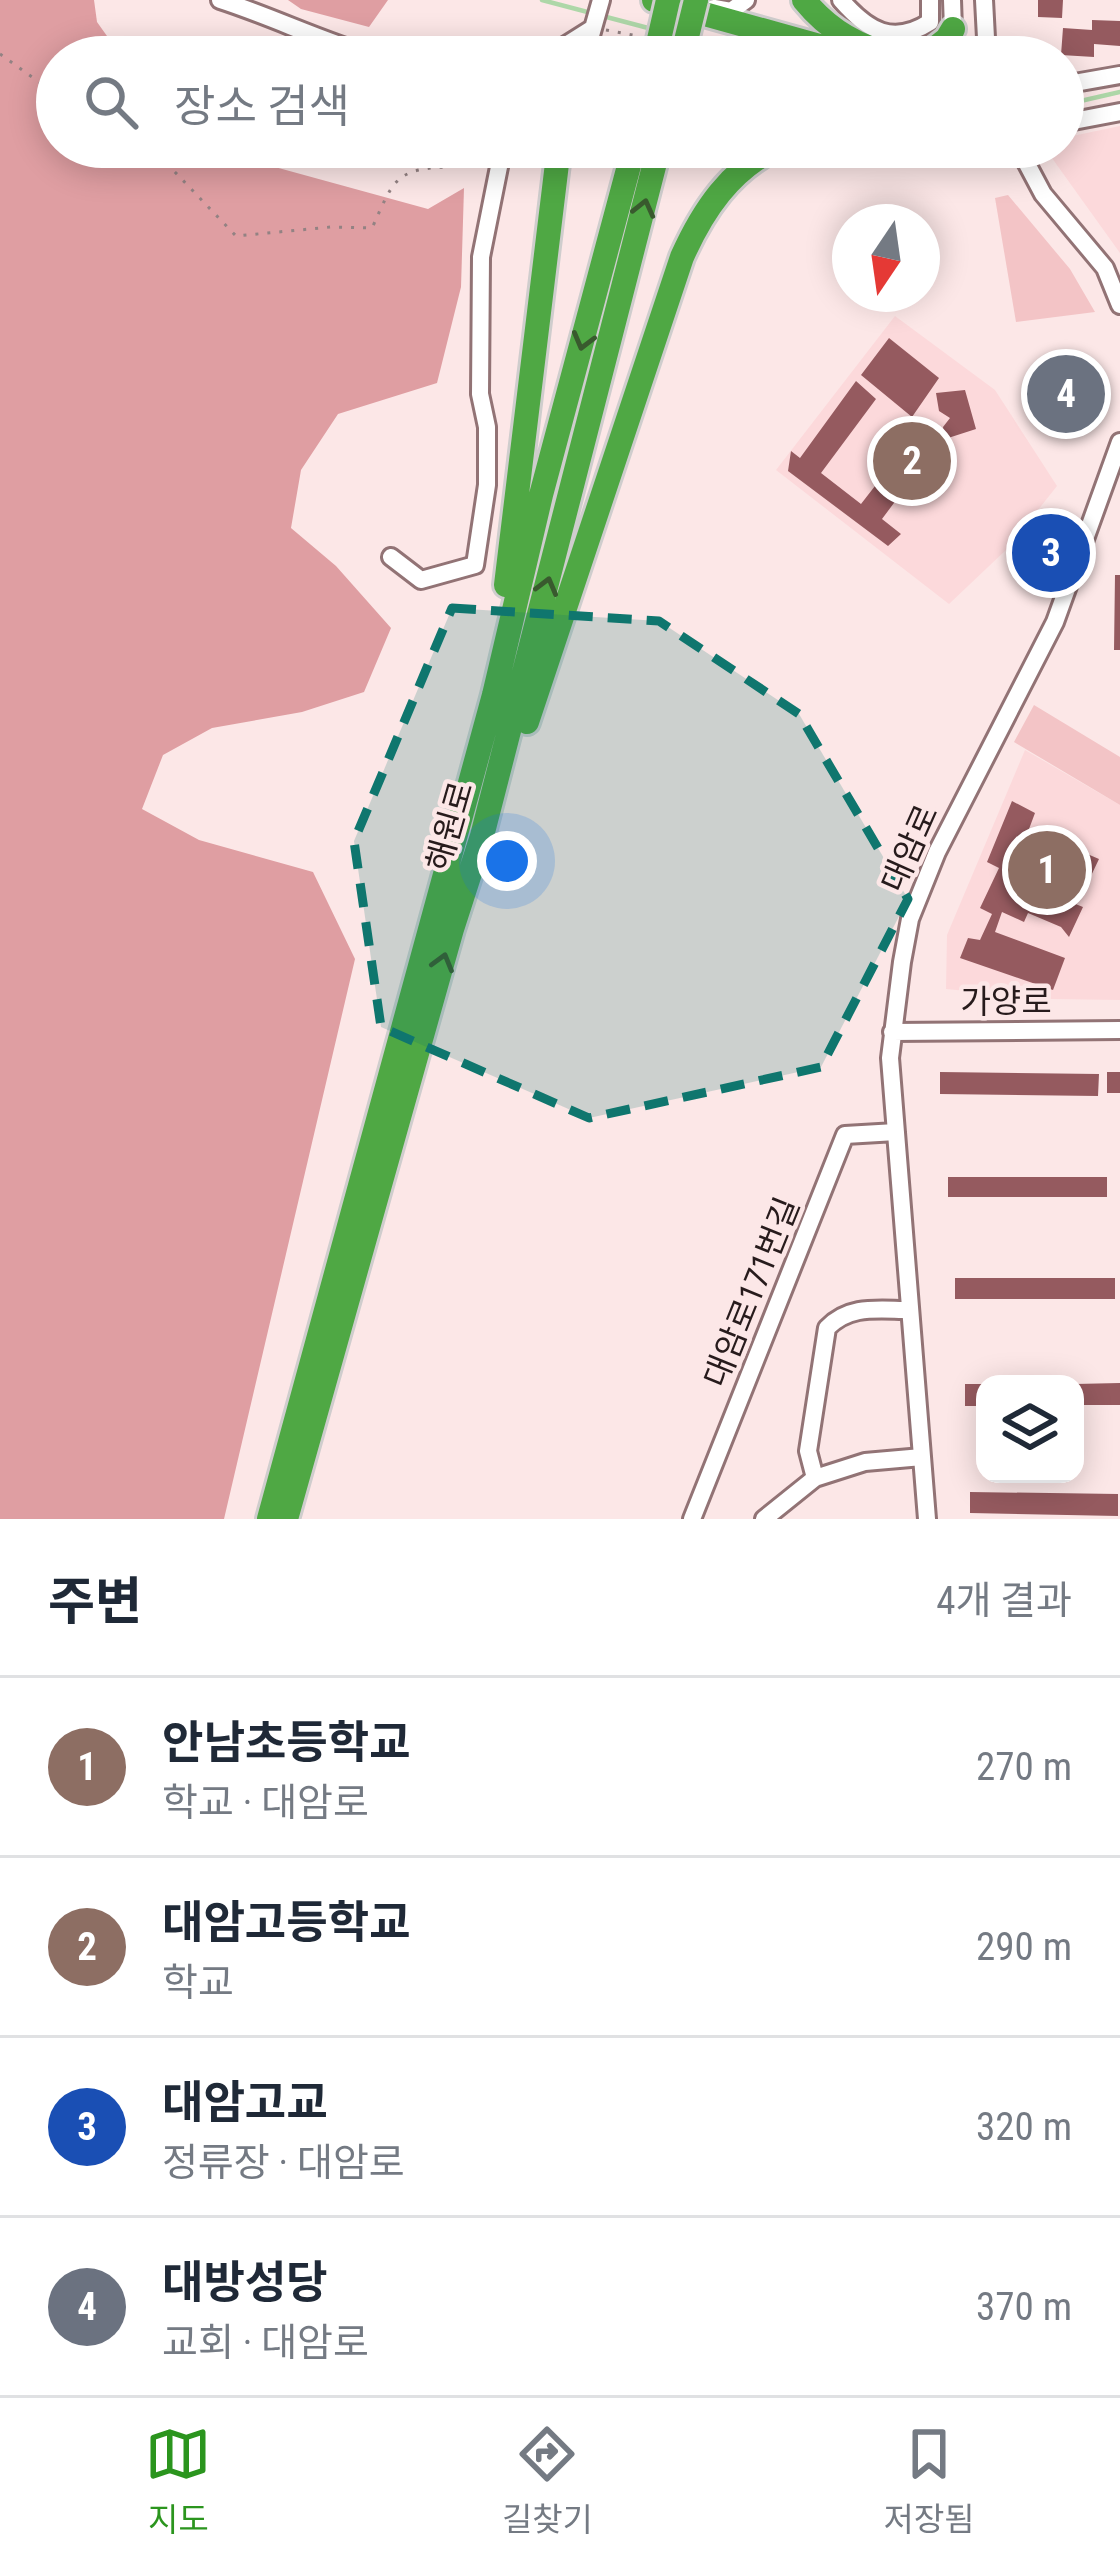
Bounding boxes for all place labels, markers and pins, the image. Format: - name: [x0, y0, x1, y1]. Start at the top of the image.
- pin: 4: [1027, 349, 1105, 439]
- pin: 2: [873, 416, 951, 506]
- pin: 3: [1012, 508, 1090, 598]
- pin: 1: [1008, 825, 1086, 915]

